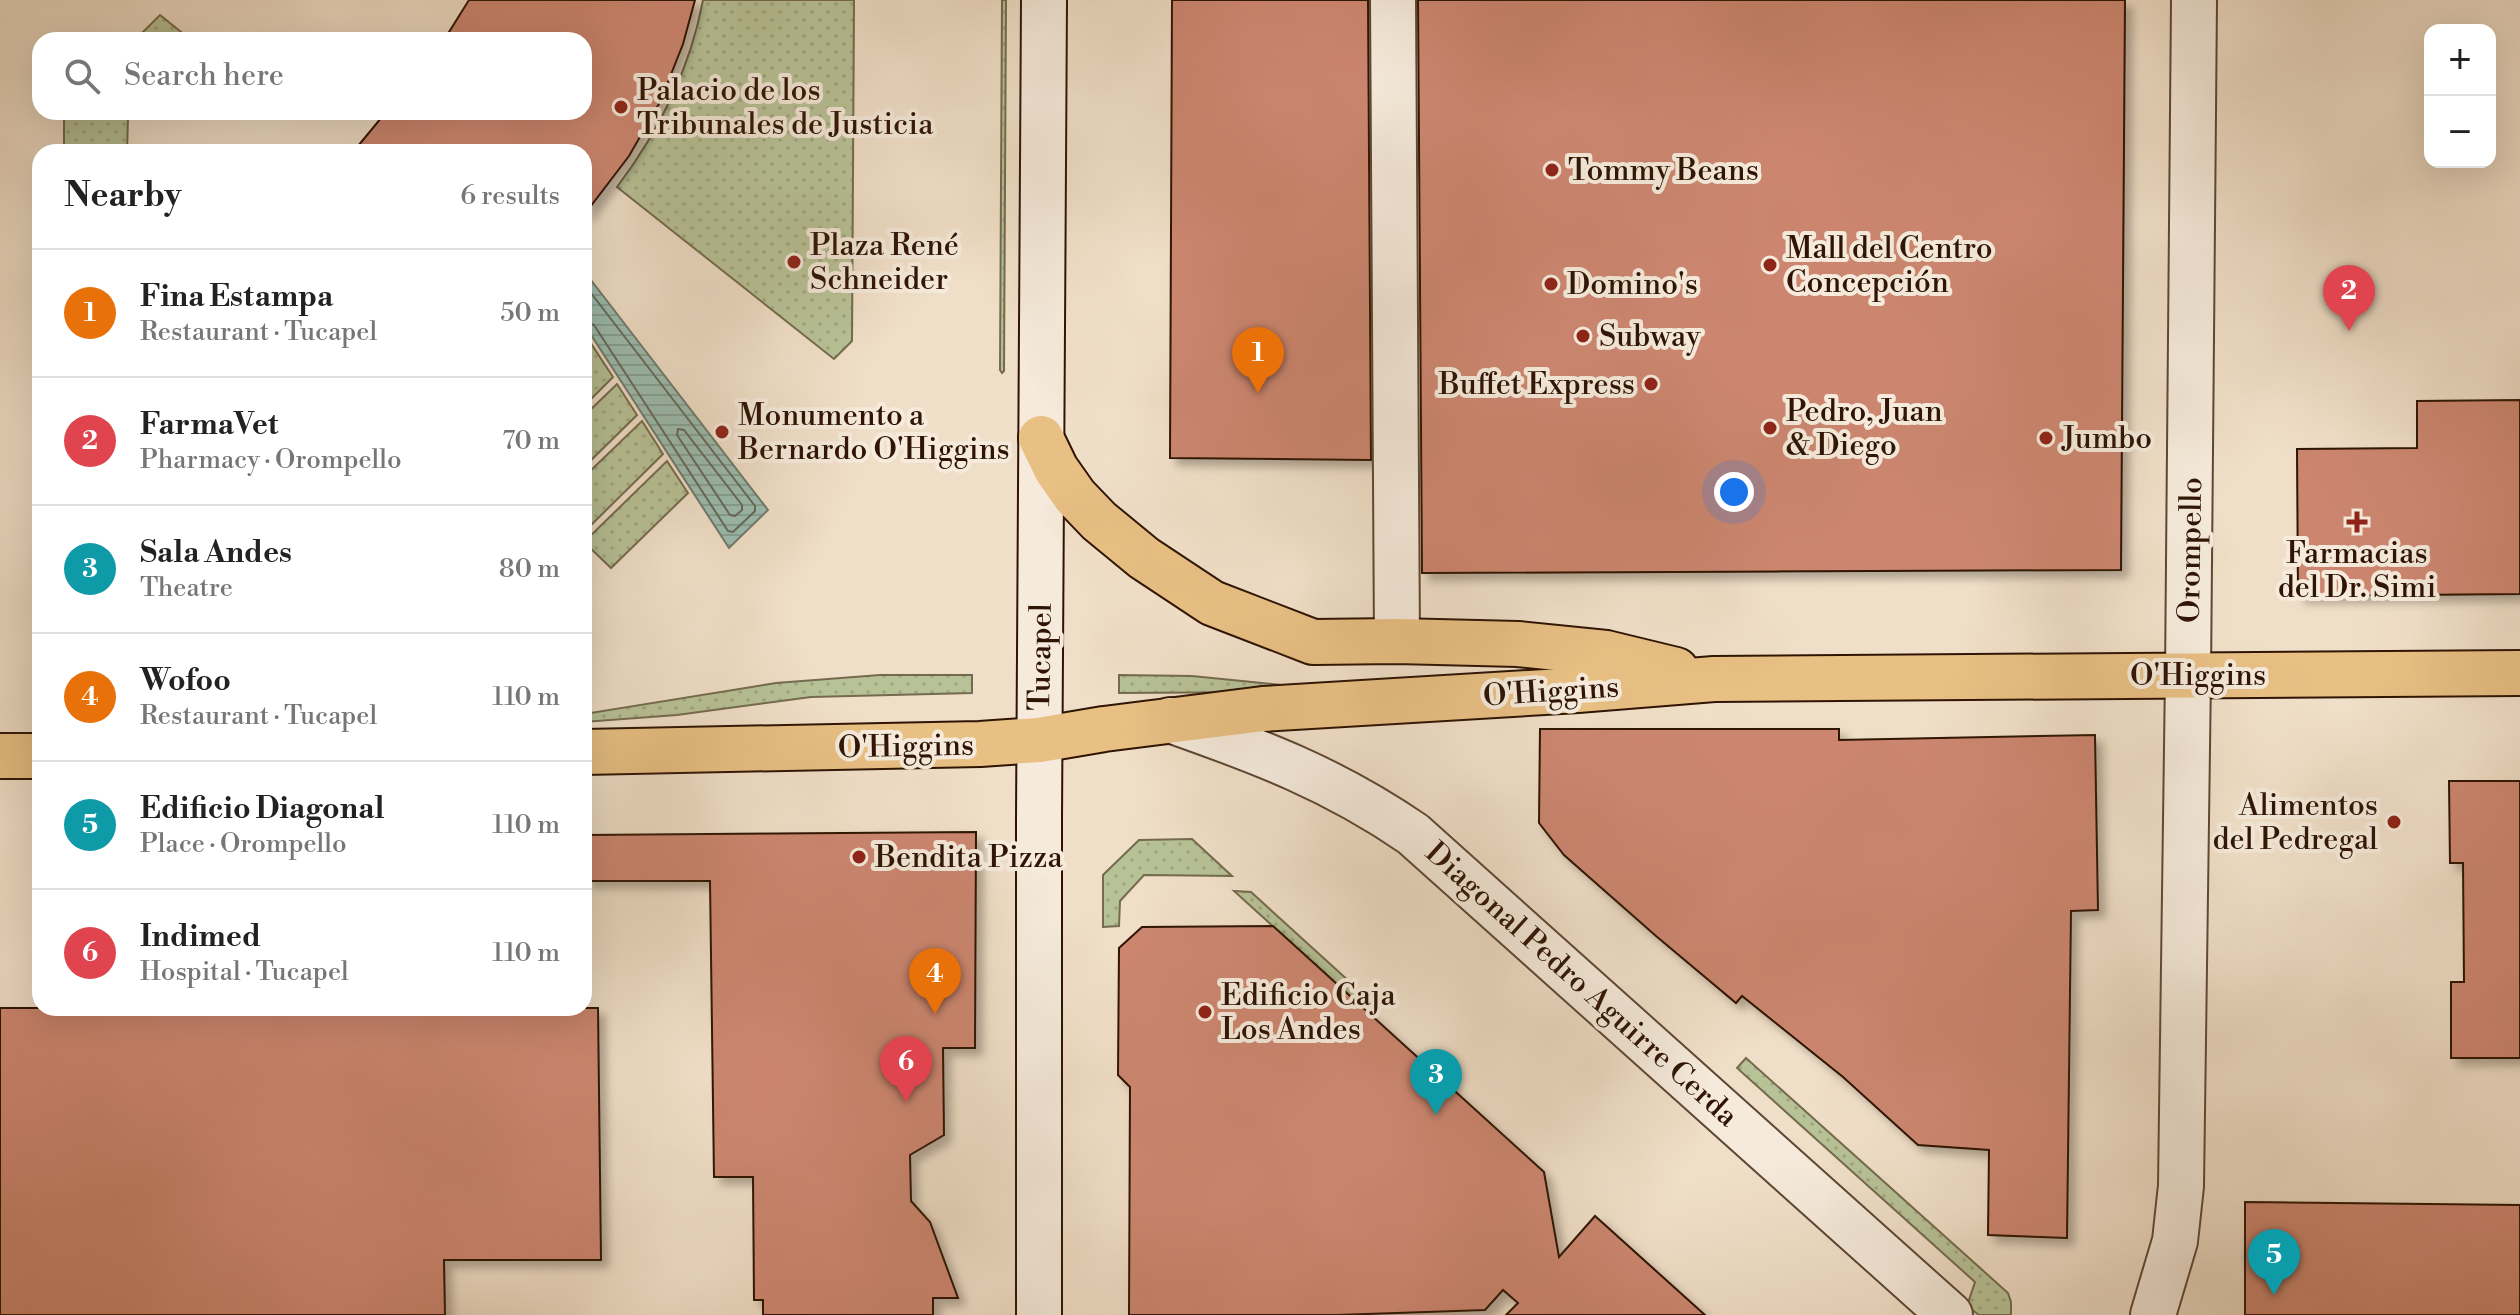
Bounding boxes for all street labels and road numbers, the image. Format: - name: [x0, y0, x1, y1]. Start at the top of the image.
- street label: Orompello: [2171, 477, 2211, 623]
- street label: Tucapel: [1021, 603, 1061, 711]
- street label: O'Higgins: [2130, 657, 2266, 695]
- street label: O'Higgins: [1482, 668, 1620, 716]
- street label: O'Higgins: [838, 727, 974, 767]
- street label: Diagonal Pedro Aguirre Cerda: [1417, 834, 1746, 1136]

